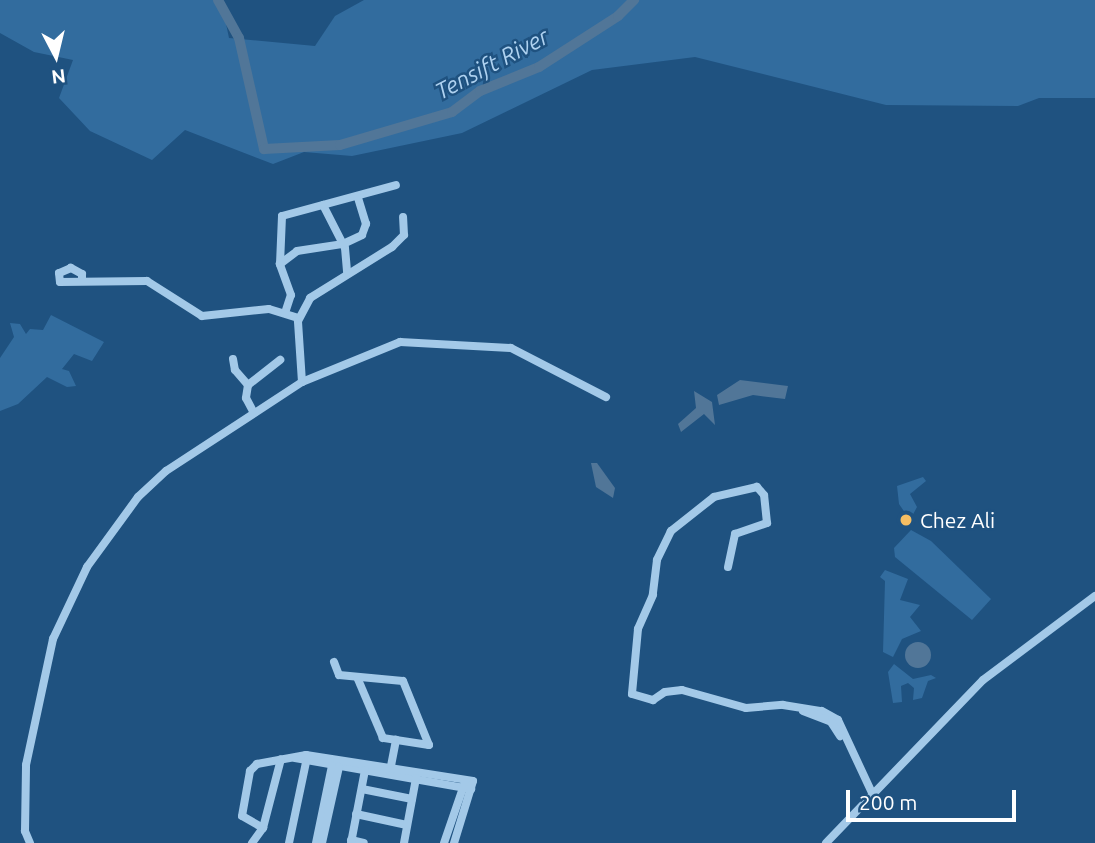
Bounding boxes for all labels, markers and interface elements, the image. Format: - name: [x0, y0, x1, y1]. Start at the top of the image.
- north arrow: [21, 21, 91, 91]
- water label: Tensift River: [430, 23, 554, 105]
- text: N: [50, 65, 67, 89]
- place label: Chez Ali: [920, 507, 995, 533]
- marker: Chez Ali: [898, 512, 914, 528]
- scale bar: [850, 776, 1020, 820]
- text: 200 m: [859, 790, 917, 814]

